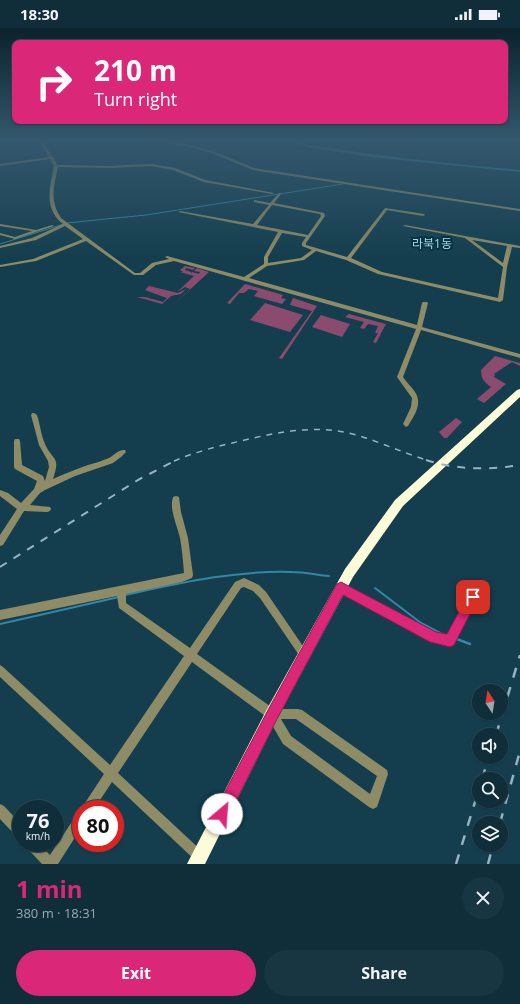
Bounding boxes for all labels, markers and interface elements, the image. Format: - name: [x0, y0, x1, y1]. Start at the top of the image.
- text: 18:30: [20, 4, 59, 24]
- text: 210 m: [94, 51, 177, 89]
- icon: right: [28, 56, 80, 108]
- text: Turn right: [94, 87, 177, 111]
- district label: 라북1동: [412, 235, 452, 252]
- pin: [456, 580, 490, 614]
- icon: arrive: [462, 586, 484, 608]
- north arrow: [472, 684, 508, 720]
- map controls: [472, 684, 508, 852]
- button: sound: [472, 728, 508, 764]
- button: search: [472, 772, 508, 808]
- position arrow: [201, 793, 243, 835]
- speed limit sign: 80: [72, 800, 124, 852]
- text: 76: [27, 807, 49, 834]
- button: layers: [472, 816, 508, 852]
- text: km/h: [26, 829, 50, 843]
- text: 1 min: [16, 872, 83, 905]
- button: close: [462, 877, 504, 919]
- text: 380 m · 18:31: [16, 904, 97, 922]
- button: Exit: [16, 950, 256, 996]
- button: Share: [264, 950, 504, 996]

